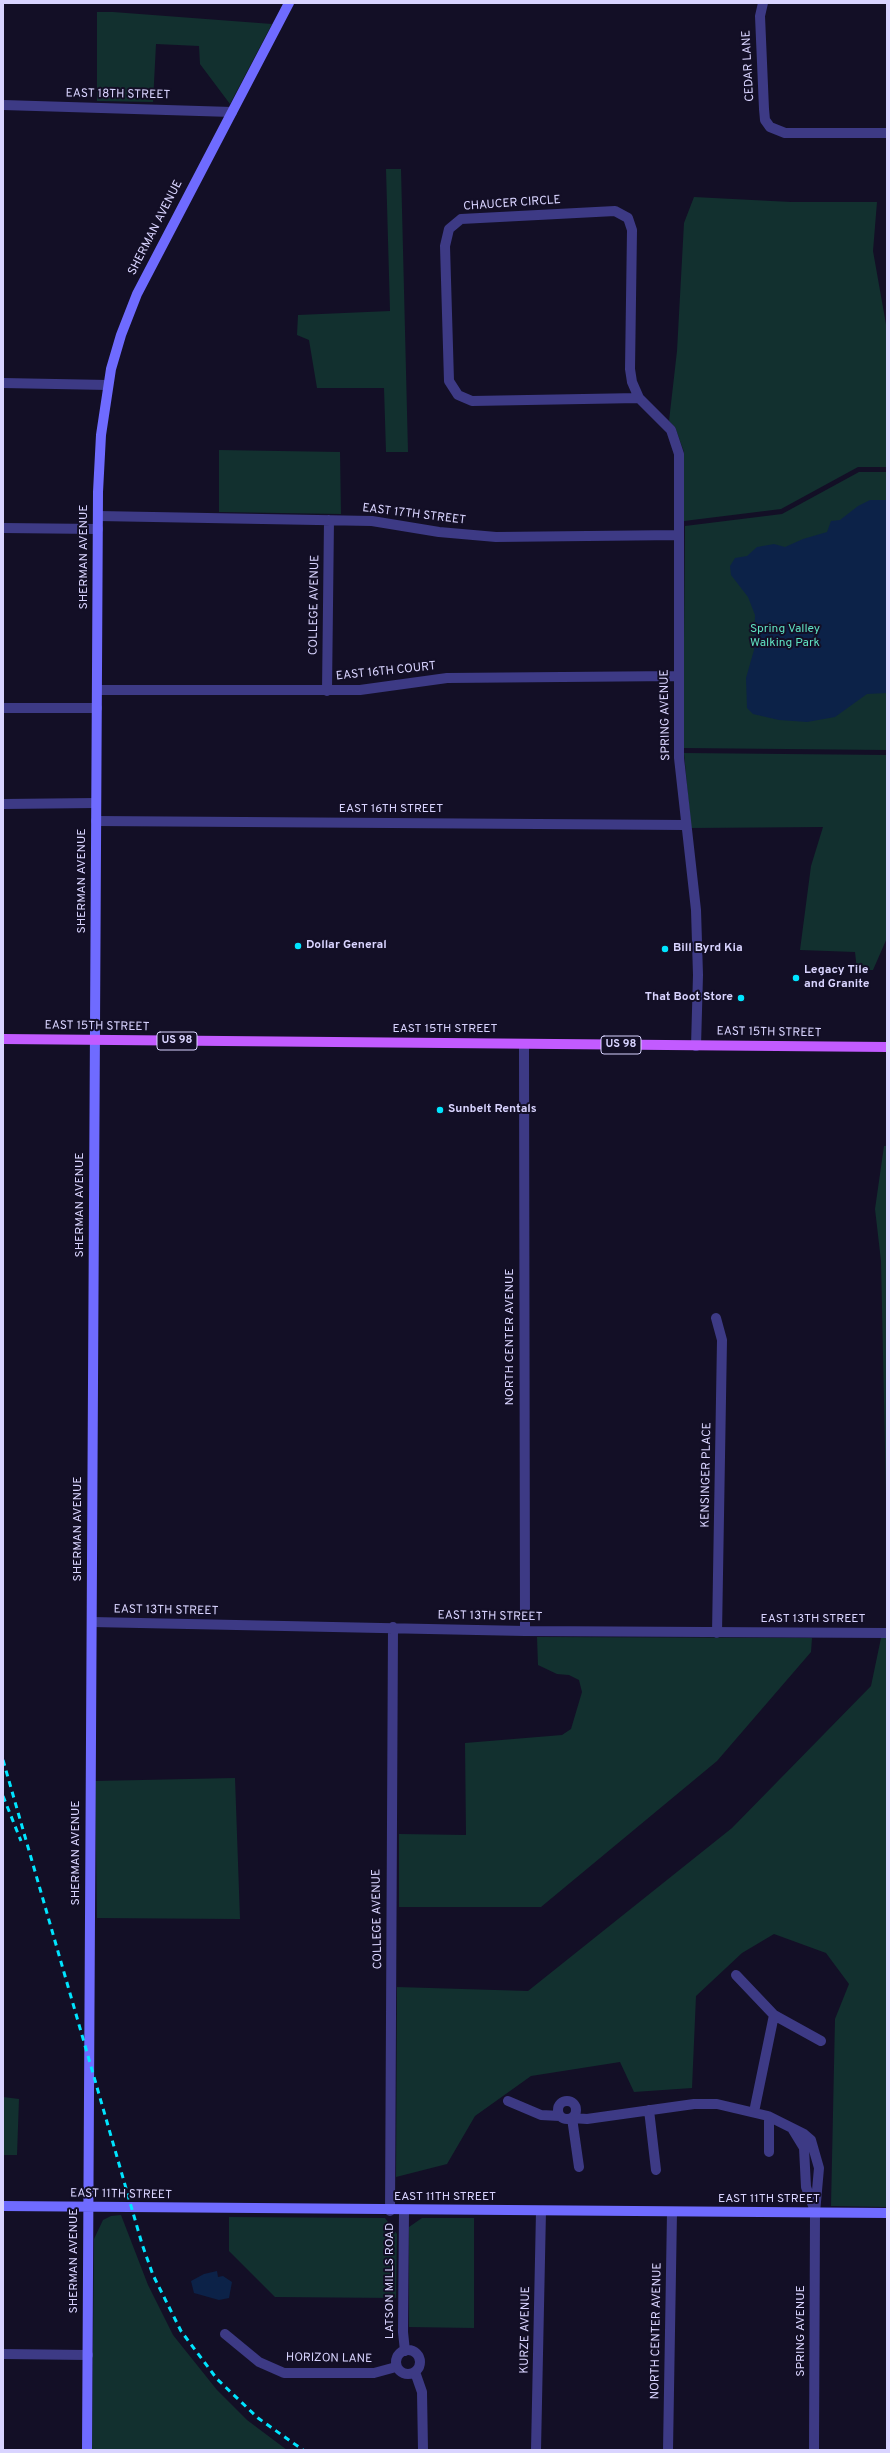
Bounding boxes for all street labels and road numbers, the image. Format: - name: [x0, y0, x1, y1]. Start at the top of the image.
- street label: CEDAR LANE: [740, 30, 758, 102]
- street label: EAST 18TH STREET: [66, 87, 170, 103]
- street label: SHERMAN AVENUE: [126, 178, 186, 278]
- street label: CHAUCER CIRCLE: [463, 193, 561, 215]
- street label: EAST 17TH STREET: [361, 501, 467, 529]
- street label: SHERMAN AVENUE: [78, 505, 92, 609]
- street label: COLLEGE AVENUE: [307, 555, 323, 655]
- street label: EAST 16TH COURT: [335, 660, 437, 684]
- street label: SPRING AVENUE: [658, 669, 674, 761]
- street label: EAST 16TH STREET: [339, 803, 443, 817]
- street label: SHERMAN AVENUE: [76, 829, 90, 933]
- street label: EAST 15TH STREET: [44, 1019, 150, 1035]
- street label: EAST 15TH STREET: [393, 1023, 497, 1037]
- street label: EAST 15TH STREET: [716, 1025, 822, 1041]
- road number: US 98: [157, 1032, 197, 1050]
- road number: US 98: [601, 1036, 641, 1054]
- street label: SHERMAN AVENUE: [74, 1153, 88, 1257]
- street label: NORTH CENTER AVENUE: [504, 1269, 518, 1405]
- street label: KENSINGER PLACE: [699, 1422, 715, 1528]
- street label: SHERMAN AVENUE: [72, 1477, 86, 1581]
- street label: EAST 13TH STREET: [113, 1603, 219, 1619]
- street label: EAST 13TH STREET: [437, 1609, 543, 1625]
- street label: EAST 13TH STREET: [761, 1613, 865, 1627]
- street label: SHERMAN AVENUE: [70, 1801, 84, 1905]
- street label: COLLEGE AVENUE: [370, 1869, 386, 1969]
- street label: EAST 11TH STREET: [70, 2187, 172, 2203]
- street label: EAST 11TH STREET: [394, 2191, 496, 2205]
- street label: EAST 11TH STREET: [718, 2193, 820, 2207]
- street label: SHERMAN AVENUE: [68, 2209, 82, 2313]
- street label: LATSON MILLS ROAD: [384, 2223, 398, 2339]
- street label: NORTH CENTER AVENUE: [649, 2262, 665, 2400]
- street label: SPRING AVENUE: [795, 2285, 809, 2377]
- street label: KURZE AVENUE: [518, 2286, 534, 2374]
- street label: HORIZON LANE: [286, 2351, 372, 2367]

